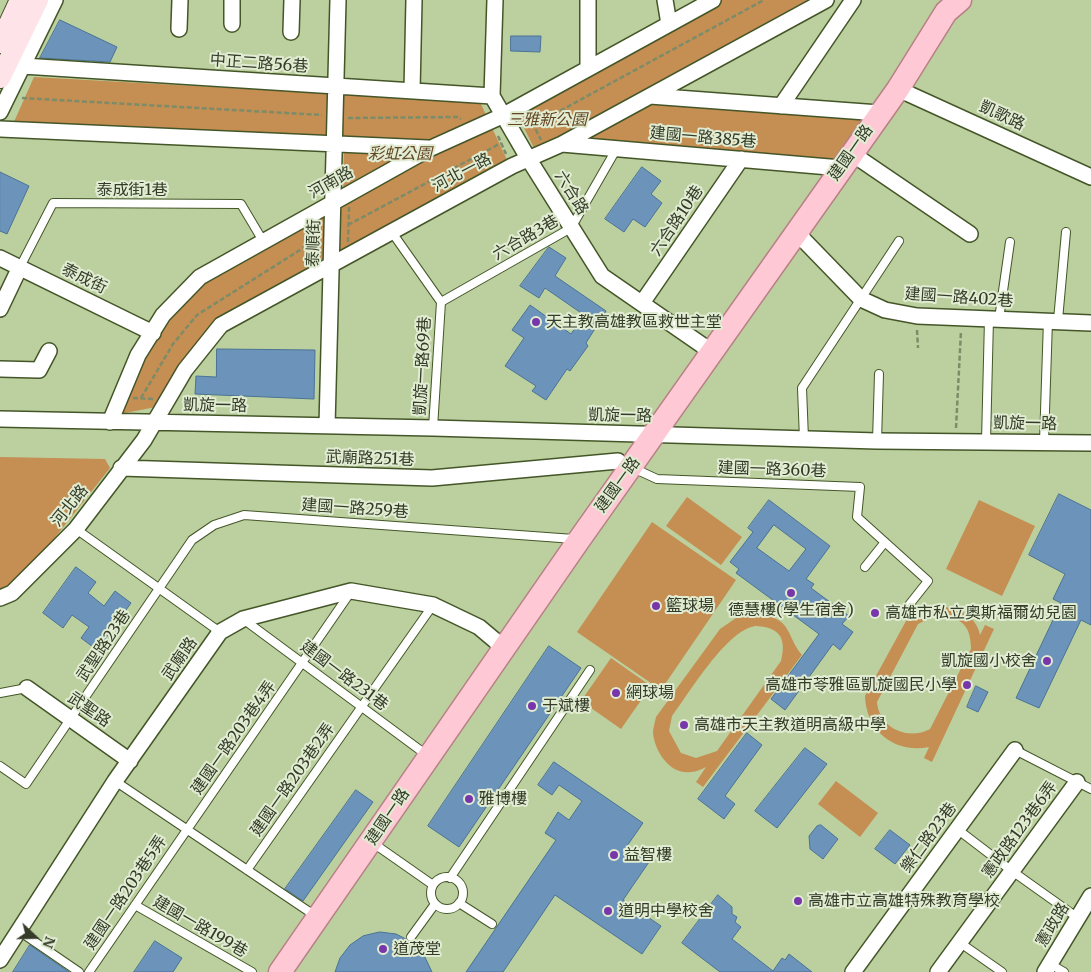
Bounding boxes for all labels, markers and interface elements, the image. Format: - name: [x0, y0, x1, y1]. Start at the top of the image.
- street label: 中正二路56巷: [209, 51, 309, 77]
- street label: 凱歌路: [976, 97, 1028, 135]
- park label: 三雅新公園: [507, 110, 587, 130]
- street label: 建國一路: [825, 121, 877, 185]
- street label: 建國一路385巷: [649, 124, 757, 152]
- park label: 彩虹公園: [368, 144, 432, 164]
- street label: 河北一路: [429, 150, 495, 196]
- street label: 河南路: [305, 163, 357, 203]
- street label: 六合路: [550, 168, 592, 218]
- street label: 泰成街1巷: [96, 180, 168, 200]
- street label: 六合路10巷: [646, 182, 708, 260]
- street label: 六合路3巷: [490, 211, 562, 265]
- street label: 泰順街: [304, 219, 324, 267]
- street label: 泰成街: [58, 260, 110, 298]
- street label: 建國一路402巷: [904, 285, 1014, 311]
- place label: 天主教高雄教區救世主堂: [546, 312, 722, 332]
- street label: 凱旋一路69巷: [411, 316, 435, 416]
- marker: 天主教高雄教區救世主堂: [530, 316, 542, 328]
- street label: 凱旋一路: [183, 396, 247, 416]
- street label: 凱旋一路: [588, 406, 652, 426]
- street label: 凱旋一路: [993, 414, 1057, 434]
- street label: 武廟路251巷: [325, 448, 415, 470]
- street label: 建國一路: [591, 453, 645, 517]
- street label: 建國一路360巷: [717, 459, 827, 481]
- street label: 河北路: [47, 481, 93, 531]
- street label: 建國一路259巷: [301, 496, 409, 522]
- marker: 德慧樓(學生宿舍): [785, 587, 797, 599]
- place label: 籃球場: [666, 596, 714, 616]
- marker: 籃球場: [650, 600, 662, 612]
- place label: 德慧樓(學生宿舍): [728, 600, 854, 620]
- place label: 高雄市私立奧斯福爾幼兒園: [885, 603, 1077, 623]
- street label: 武聖路23巷: [73, 607, 135, 685]
- marker: 高雄市私立奧斯福爾幼兒園: [869, 607, 881, 619]
- street label: 武廟路: [158, 634, 202, 684]
- street label: 建國一路231巷: [296, 637, 392, 715]
- place label: 凱旋國小校舍: [941, 651, 1037, 671]
- marker: 凱旋國小校舍: [1041, 655, 1053, 667]
- place label: 高雄市苓雅區凱旋國民小學: [765, 675, 957, 695]
- street label: 建國一路203巷4弄: [188, 678, 280, 798]
- marker: 高雄市苓雅區凱旋國民小學: [961, 679, 973, 691]
- place label: 網球場: [626, 683, 674, 703]
- marker: 網球場: [610, 687, 622, 699]
- street label: 武聖路: [64, 688, 114, 732]
- place label: 于斌樓: [542, 696, 590, 716]
- marker: 于斌樓: [526, 700, 538, 712]
- place label: 高雄市天主教道明高級中學: [694, 715, 886, 735]
- marker: 高雄市天主教道明高級中學: [678, 719, 690, 731]
- street label: 建國一路203巷2弄: [247, 720, 339, 840]
- street label: 憲政路123巷6弄: [978, 778, 1062, 882]
- street label: 建國一路: [362, 785, 414, 849]
- place label: 雅博樓: [479, 789, 527, 809]
- marker: 雅博樓: [463, 793, 475, 805]
- street label: 樂仁路23巷: [897, 799, 961, 877]
- street label: 建國一路203巷5弄: [81, 832, 171, 954]
- place label: 益智樓: [624, 845, 672, 865]
- marker: 益智樓: [608, 849, 620, 861]
- place label: 高雄市立高雄特殊教育學校: [808, 891, 1000, 911]
- street label: 建國一路199巷: [149, 892, 251, 962]
- marker: 高雄市立高雄特殊教育學校: [792, 895, 804, 907]
- street label: 憲政路: [1032, 899, 1074, 951]
- place label: 道明中學校舍: [618, 901, 714, 921]
- marker: 道明中學校舍: [602, 905, 614, 917]
- north arrow: [10, 912, 60, 962]
- text: N: [39, 934, 59, 951]
- place label: 道茂堂: [393, 939, 441, 959]
- marker: 道茂堂: [377, 943, 389, 955]

